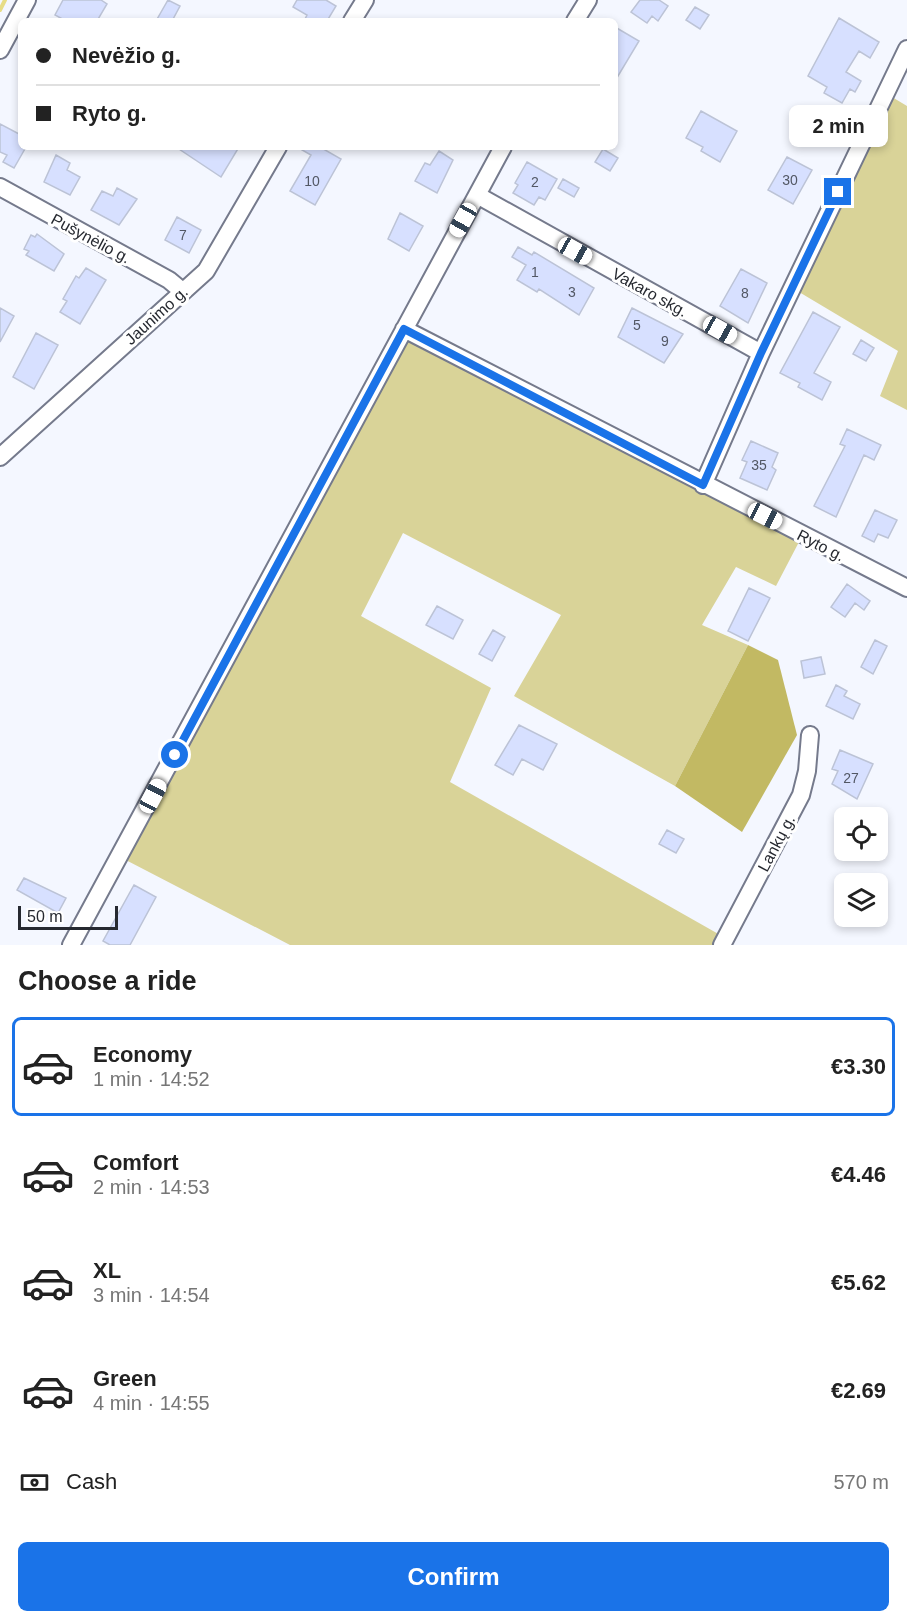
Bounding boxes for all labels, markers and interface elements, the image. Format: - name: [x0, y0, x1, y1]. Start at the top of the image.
- text: Nevėžio g.: [72, 43, 181, 68]
- text: Ryto g.: [72, 101, 147, 126]
- callout: 2 min: [788, 105, 888, 147]
- text: 2 min: [812, 115, 865, 137]
- house number: 30: [782, 172, 798, 188]
- house number: 10: [304, 173, 320, 189]
- house number: 2: [531, 174, 539, 190]
- route end: [824, 178, 851, 205]
- car: [446, 200, 480, 240]
- street label: Pušynėlio g.: [48, 210, 133, 266]
- house number: 7: [179, 227, 187, 243]
- car: [555, 234, 595, 268]
- house number: 1: [531, 264, 539, 280]
- street label: Vakaro skg.: [609, 265, 690, 320]
- street label: Jaunimo g.: [122, 283, 191, 348]
- house number: 3: [568, 284, 576, 300]
- house number: 8: [741, 285, 749, 301]
- car: [700, 313, 740, 347]
- house number: 5: [633, 317, 641, 333]
- house number: 9: [661, 333, 669, 349]
- house number: 35: [751, 457, 767, 473]
- car: [745, 500, 785, 532]
- street label: Ryto g.: [794, 526, 847, 565]
- route start: [161, 741, 188, 768]
- house number: 27: [843, 770, 859, 786]
- car: [137, 776, 169, 816]
- map controls: [834, 807, 888, 927]
- button: locate: [834, 807, 888, 861]
- street label: Lankų g.: [755, 812, 798, 874]
- button: layers: [834, 873, 888, 927]
- scale bar: [18, 903, 118, 930]
- text: 50 m: [27, 908, 63, 925]
- text: Choose a ride: [18, 966, 197, 996]
- icon: car: [21, 1040, 75, 1094]
- text: Economy: [93, 1042, 192, 1067]
- text: €3.30: [831, 1054, 886, 1079]
- text: 1 min · 14:52: [93, 1068, 210, 1090]
- icon: car: [21, 1148, 75, 1202]
- text: Comfort: [93, 1150, 179, 1175]
- text: €4.46: [831, 1162, 886, 1187]
- text: 2 min · 14:53: [93, 1176, 210, 1198]
- icon: car: [21, 1256, 75, 1310]
- text: XL: [93, 1258, 121, 1283]
- text: €5.62: [831, 1270, 886, 1295]
- text: 3 min · 14:54: [93, 1284, 210, 1306]
- icon: car: [21, 1364, 75, 1418]
- text: Green: [93, 1366, 157, 1391]
- text: €2.69: [831, 1378, 886, 1403]
- text: 4 min · 14:55: [93, 1392, 210, 1414]
- icon: cash: [18, 1466, 51, 1499]
- text: Cash: [66, 1469, 117, 1494]
- text: 570 m: [833, 1471, 889, 1493]
- button: Confirm: [18, 1542, 889, 1611]

